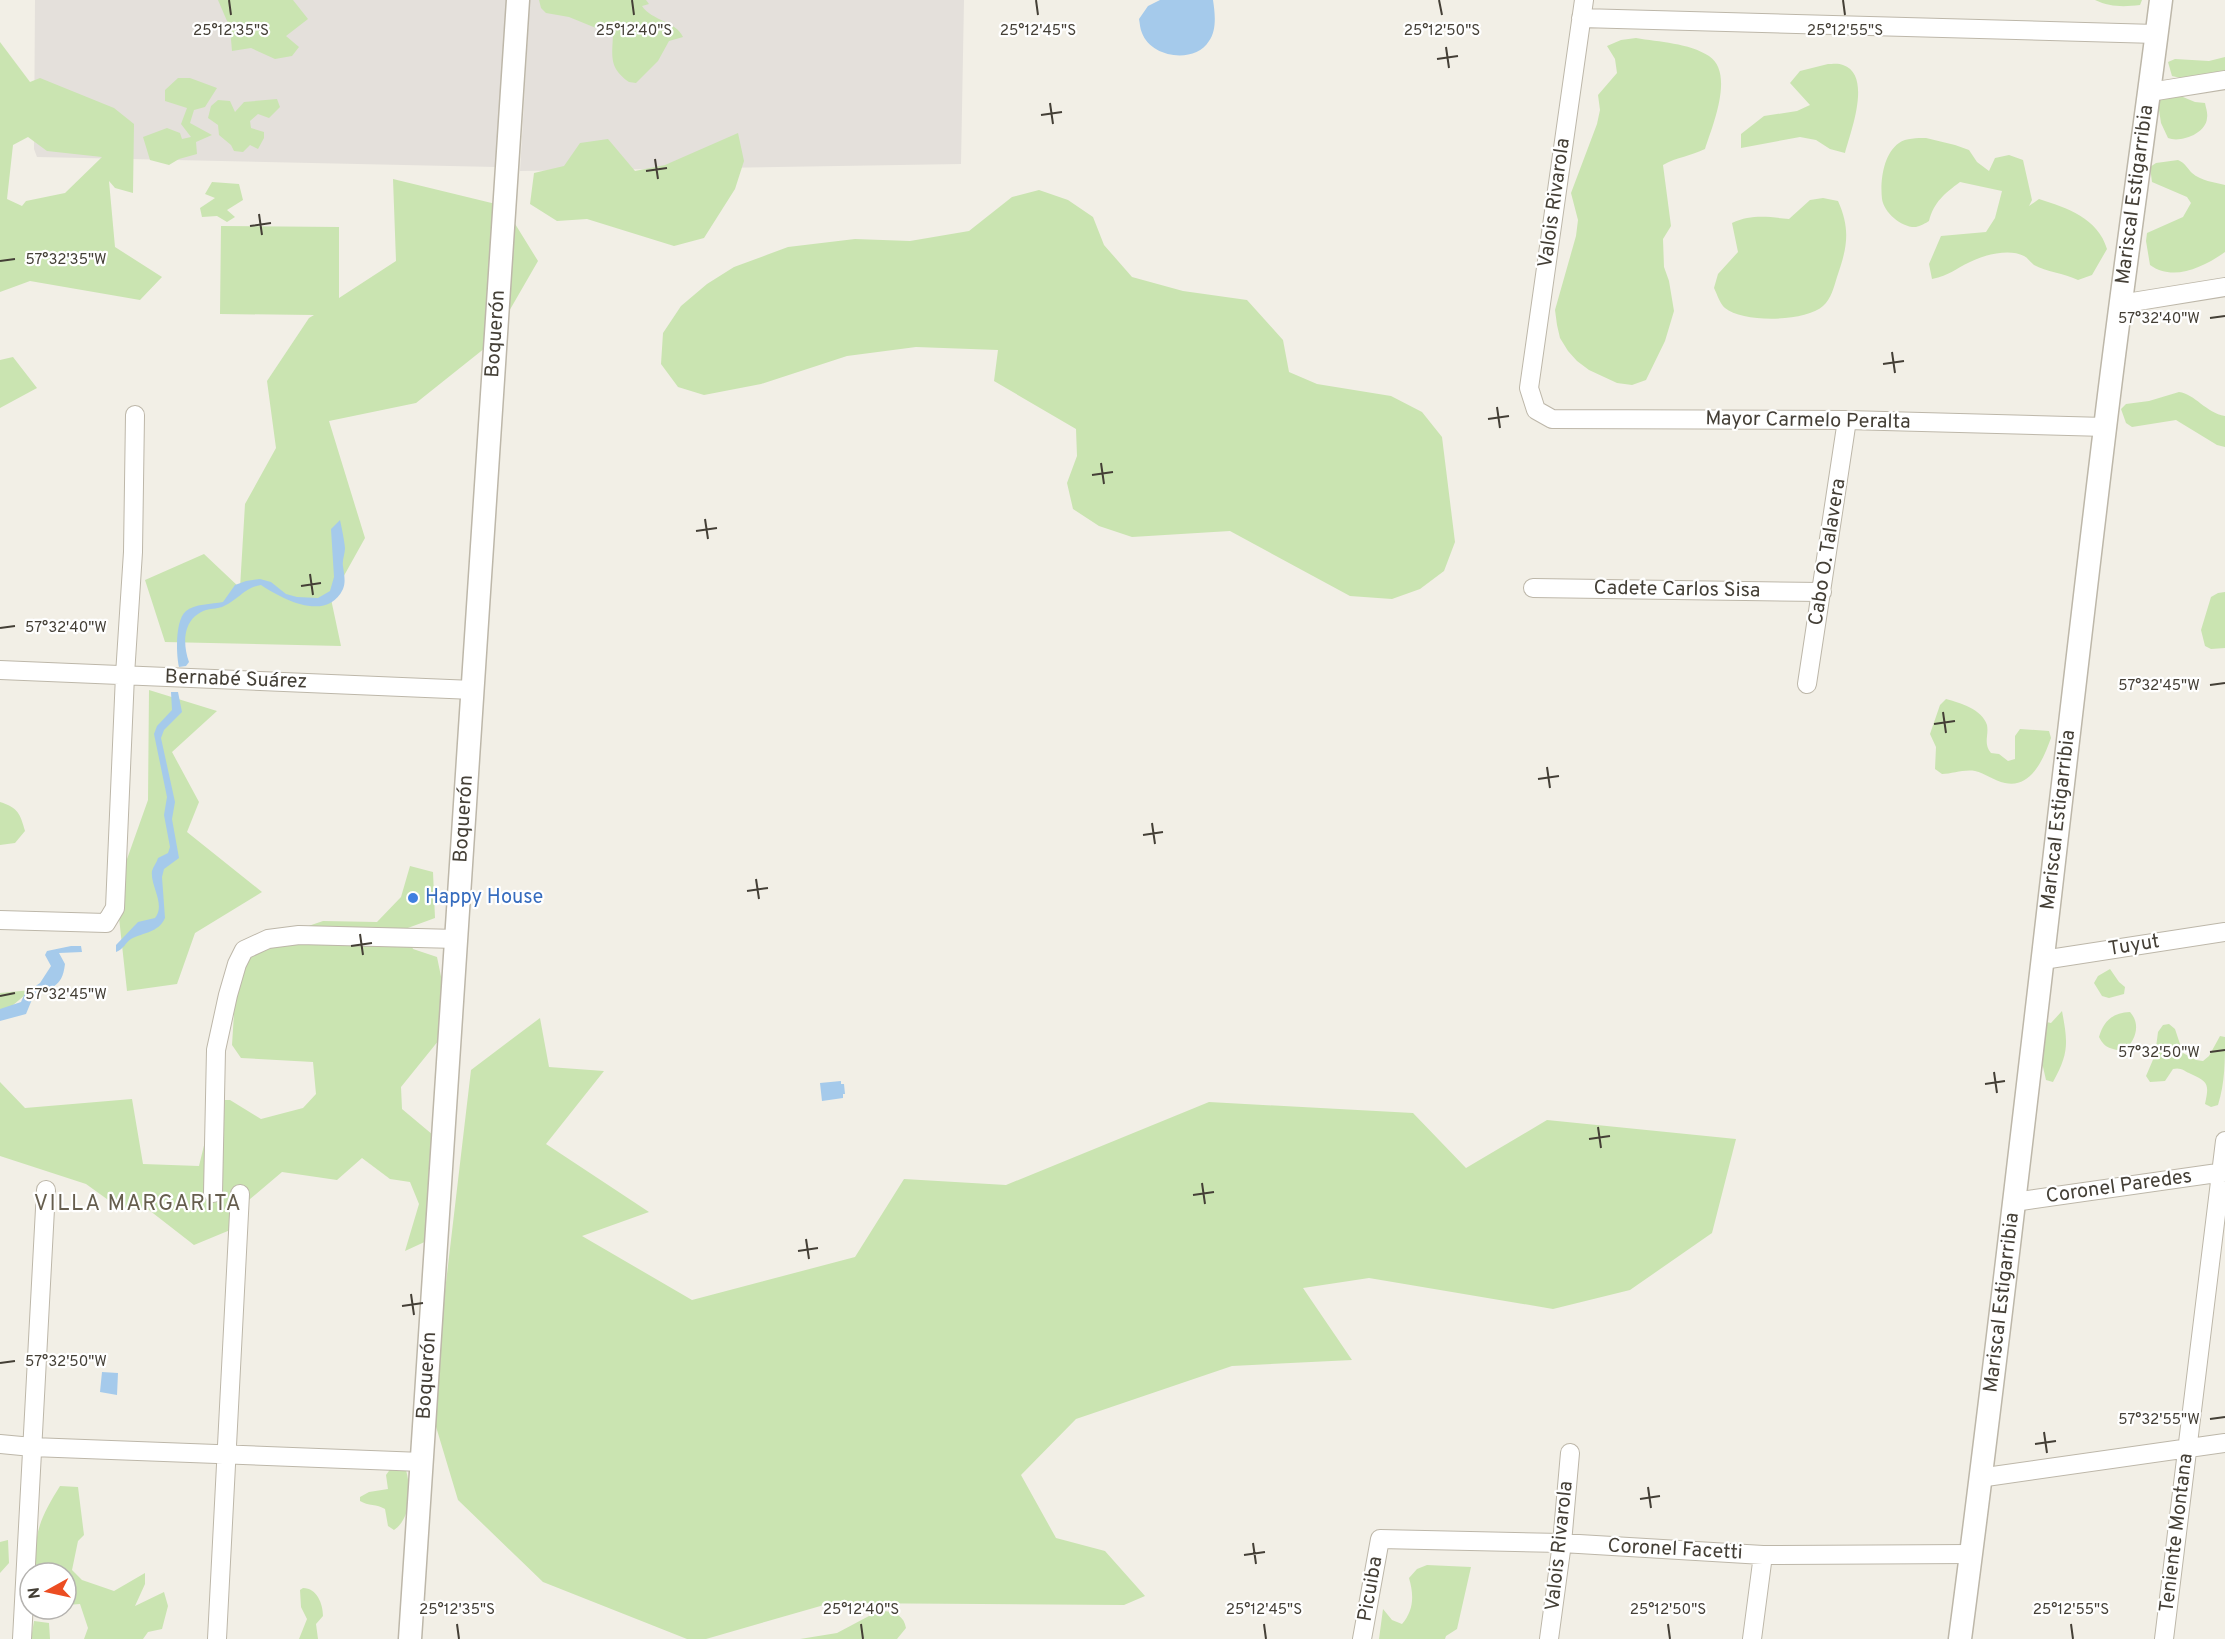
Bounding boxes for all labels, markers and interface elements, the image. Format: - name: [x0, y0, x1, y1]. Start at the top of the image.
- text: 25°12'35"S: [193, 22, 269, 41]
- text: 25°12'40"S: [596, 22, 672, 41]
- text: 25°12'45"S: [1000, 22, 1076, 41]
- text: 25°12'50"S: [1404, 22, 1480, 41]
- text: 25°12'55"S: [1807, 22, 1883, 41]
- street label: Mariscal Estigarribia: [2110, 103, 2160, 286]
- street label: Valois Rivarola: [1533, 136, 1577, 270]
- text: 57°32'35"W: [25, 251, 107, 270]
- street label: Boquerón: [480, 289, 512, 379]
- text: 57°32'40"W: [2118, 310, 2200, 329]
- street label: Mayor Carmelo Peralta: [1705, 406, 1911, 436]
- street label: Cabo O. Talavera: [1804, 477, 1852, 627]
- street label: Cadete Carlos Sisa: [1593, 576, 1761, 604]
- text: 57°32'40"W: [25, 619, 107, 638]
- street label: Bernabé Suárez: [164, 665, 308, 695]
- text: 57°32'45"W: [2118, 677, 2200, 696]
- street label: Mariscal Estigarribia: [2035, 728, 2082, 911]
- street label: Boquerón: [448, 774, 480, 863]
- place label: Happy House: [425, 885, 543, 911]
- marker: Happy House: [406, 891, 420, 905]
- street label: Tuyut: [2106, 929, 2162, 963]
- text: 57°32'45"W: [25, 986, 107, 1005]
- text: 57°32'50"W: [2118, 1044, 2200, 1063]
- street label: Coronel Paredes: [2044, 1164, 2194, 1210]
- district label: VILLA MARGARITA: [34, 1191, 242, 1218]
- street label: Mariscal Estigarribia: [1978, 1211, 2026, 1394]
- street label: Boquerón: [411, 1331, 443, 1420]
- text: 57°32'50"W: [25, 1353, 107, 1372]
- text: 57°32'55"W: [2118, 1411, 2200, 1430]
- street label: Teniente Montana: [2154, 1452, 2200, 1614]
- street label: Valois Rivarola: [1540, 1480, 1580, 1612]
- street label: Coronel Facetti: [1607, 1533, 1743, 1567]
- street label: Picuiba: [1352, 1554, 1390, 1624]
- north arrow: [18, 1561, 78, 1621]
- text: N: [24, 1586, 46, 1600]
- text: 25°12'35"S: [419, 1601, 495, 1620]
- text: 25°12'40"S: [823, 1601, 899, 1620]
- text: 25°12'45"S: [1226, 1601, 1302, 1620]
- text: 25°12'50"S: [1630, 1601, 1706, 1620]
- text: 25°12'55"S: [2033, 1601, 2109, 1620]

